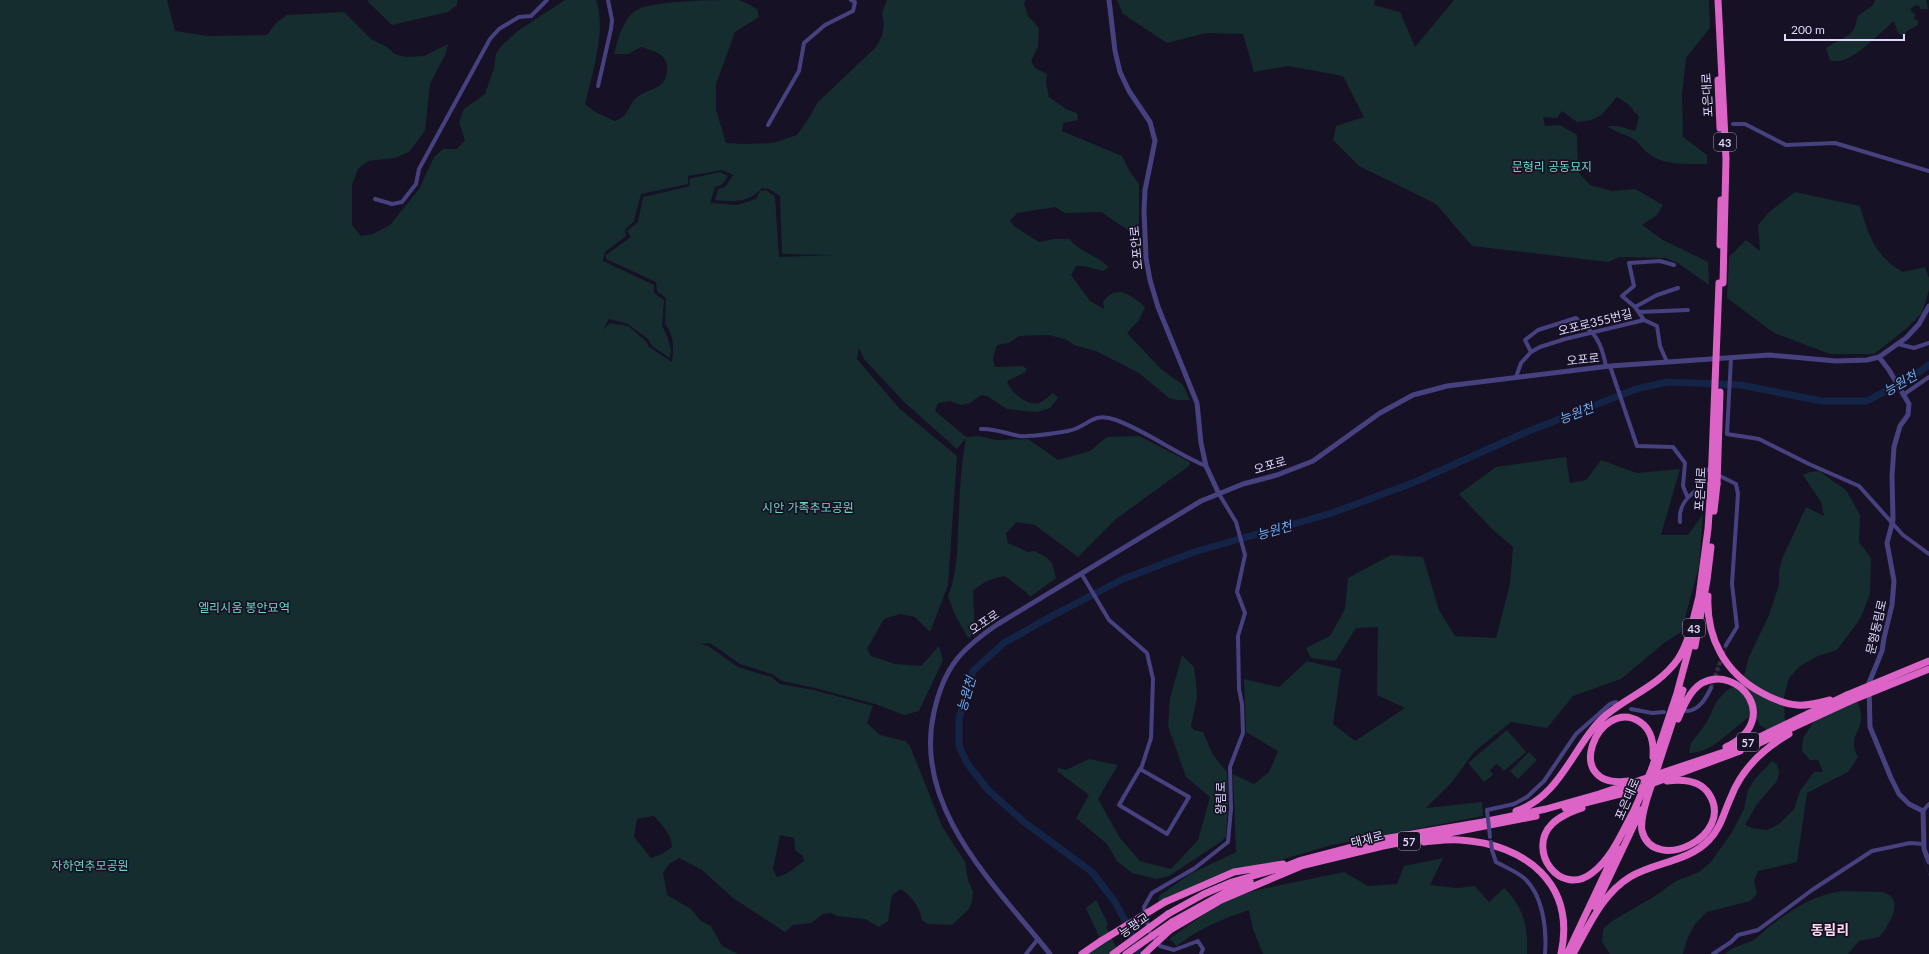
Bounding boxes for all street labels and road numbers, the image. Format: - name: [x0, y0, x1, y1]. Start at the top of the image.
- street label: 포은대로: [1698, 73, 1716, 117]
- road number: 43: [1714, 133, 1736, 151]
- street label: 오포안로: [1127, 225, 1145, 271]
- street label: 오포로355번길: [1556, 306, 1634, 338]
- street label: 오포로: [1566, 350, 1600, 368]
- street label: 오포로: [1252, 453, 1288, 477]
- street label: 포은대로: [1691, 467, 1709, 511]
- street label: 문형동림로: [1862, 598, 1890, 656]
- street label: 오포로: [966, 607, 1002, 637]
- road number: 43: [1683, 619, 1705, 637]
- road number: 57: [1737, 733, 1759, 751]
- street label: 포은대로: [1611, 776, 1643, 822]
- street label: 왕림로: [1213, 781, 1228, 815]
- street label: 태재로: [1349, 828, 1385, 850]
- road number: 57: [1398, 832, 1420, 850]
- street label: 능평교: [1116, 909, 1152, 941]

